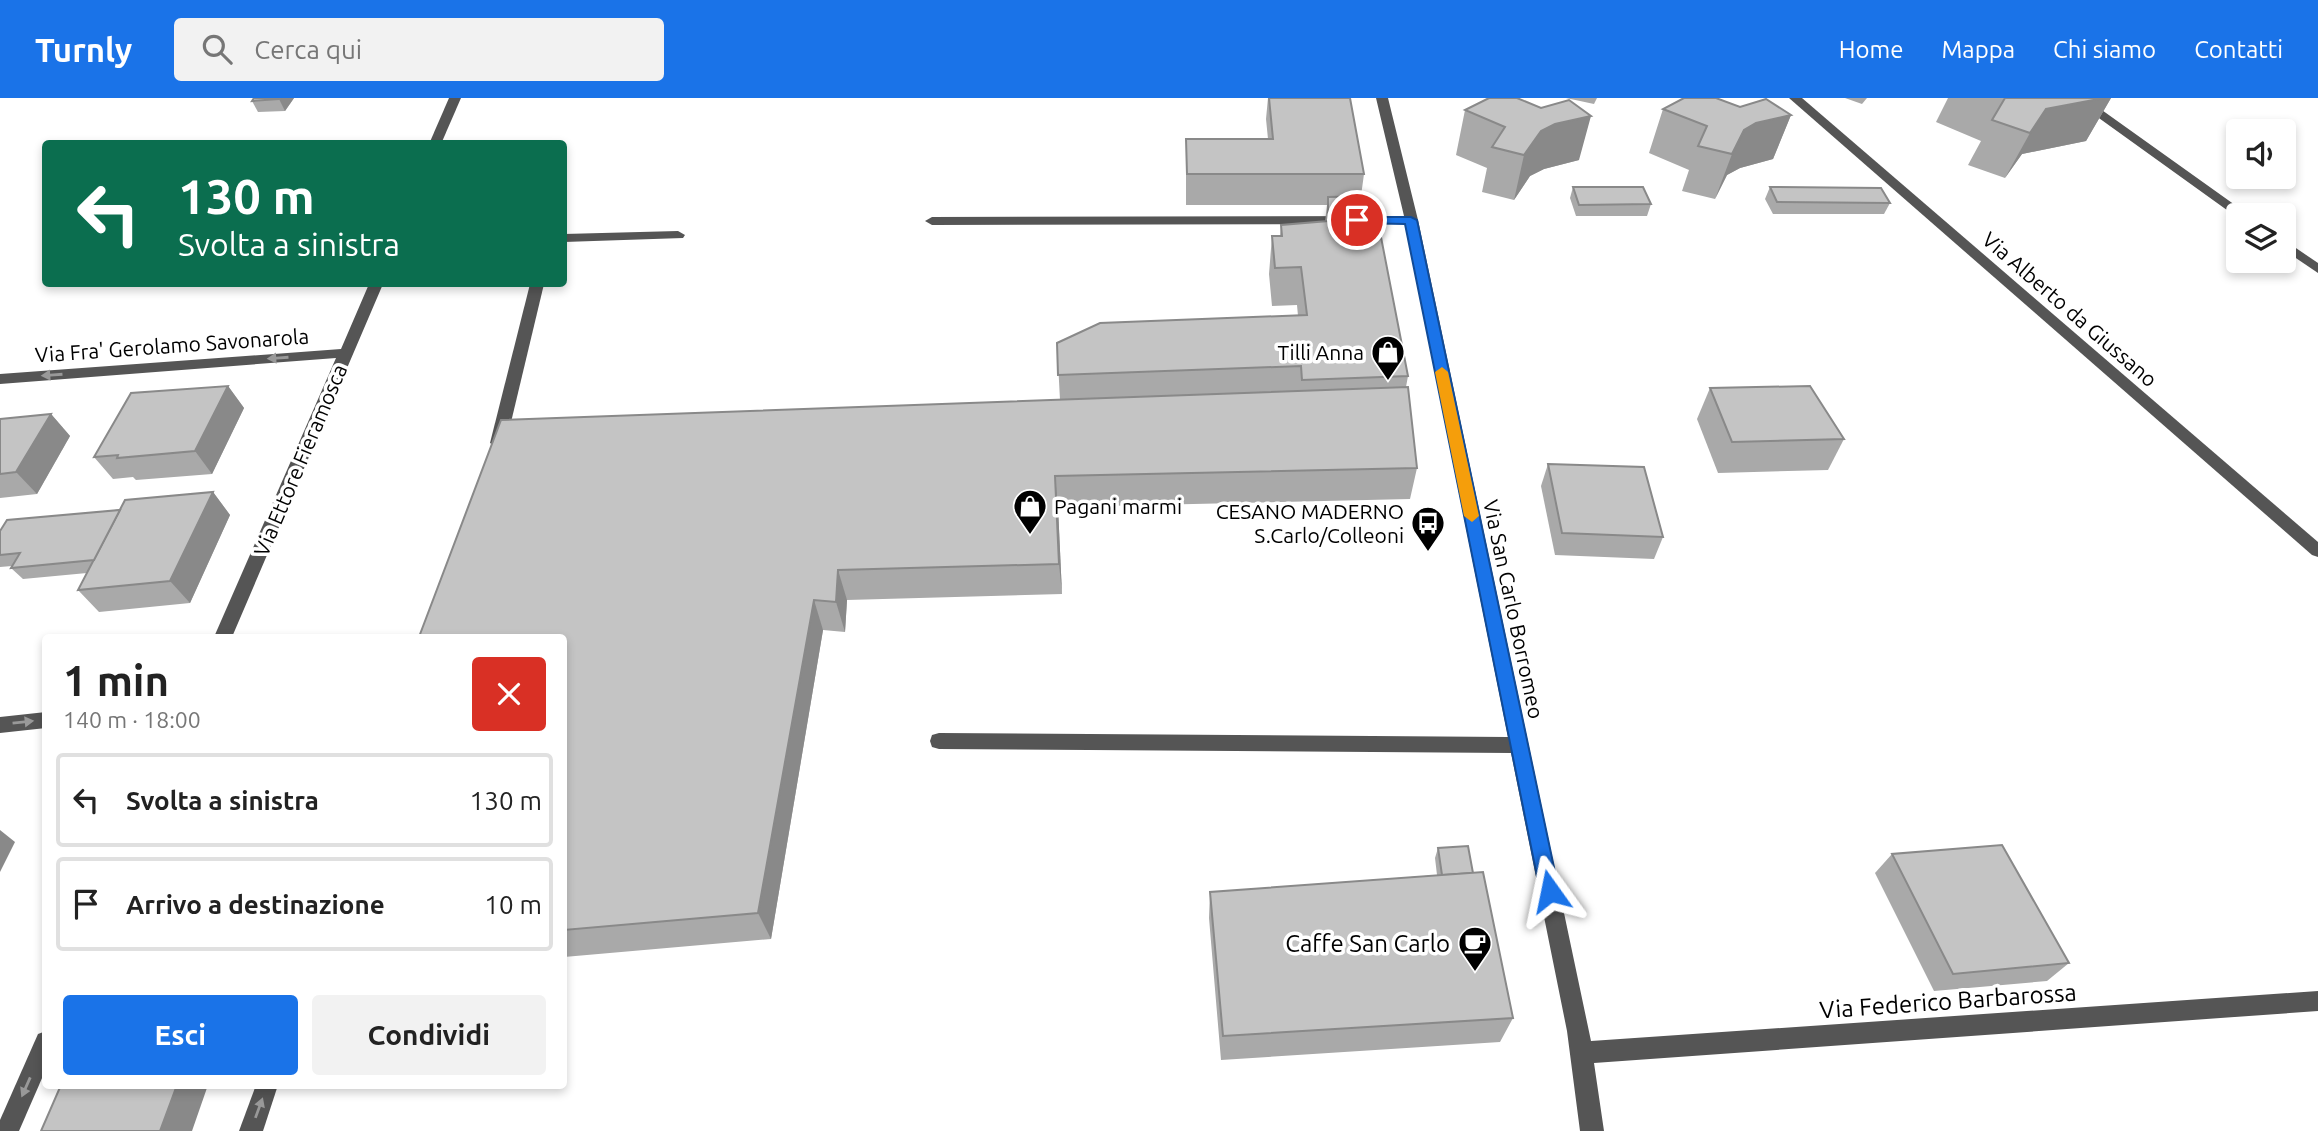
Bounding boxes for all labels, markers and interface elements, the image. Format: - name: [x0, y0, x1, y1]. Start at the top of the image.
- search box: [174, 18, 664, 81]
- icon: search: [198, 30, 236, 68]
- text: Turnly: [35, 31, 132, 68]
- text: Cerca qui: [254, 35, 362, 64]
- text: Home: [1839, 36, 1903, 63]
- text: Mappa: [1941, 36, 2015, 63]
- text: Chi siamo: [2053, 36, 2156, 63]
- text: Contatti: [2194, 36, 2283, 63]
- map controls: [2226, 119, 2296, 273]
- button: sound: [2226, 119, 2296, 189]
- icon: left: [63, 168, 154, 259]
- text: 130 m: [178, 168, 315, 223]
- pin: [1327, 190, 1387, 250]
- icon: arrive: [1338, 201, 1376, 239]
- button: layers: [2226, 203, 2296, 273]
- text: Svolta a sinistra: [178, 226, 400, 262]
- street label: Via Alberto da Giussano: [1978, 227, 2162, 391]
- street label: Via Fra' Gerolamo Savonarola: [34, 323, 310, 367]
- shop icon: Tilli Anna: [1369, 333, 1407, 382]
- place label: Tilli Anna: [1277, 340, 1364, 364]
- one-way arrow: [267, 353, 289, 364]
- street label: Via Ettore Fieramosca: [249, 360, 351, 560]
- one-way arrow: [40, 370, 62, 381]
- shop icon: Pagani marmi: [1011, 487, 1049, 536]
- place label: Pagani marmi: [1054, 494, 1182, 518]
- street label: Via San Carlo Borromeo: [1479, 497, 1549, 721]
- place label: CESANO MADERNO S.Carlo/Colleoni: [1216, 499, 1404, 547]
- bus stop icon: CESANO MADERNO S.Carlo/Colleoni: [1409, 504, 1447, 553]
- text: 1 min: [63, 657, 169, 704]
- button: close: [472, 657, 546, 731]
- text: 140 m · 18:00: [63, 707, 201, 732]
- one-way arrow: [12, 717, 34, 728]
- icon: left: [67, 781, 105, 819]
- text: Svolta a sinistra: [126, 786, 319, 815]
- text: 130 m: [470, 786, 542, 815]
- position arrow: [1513, 854, 1587, 928]
- icon: arrive: [67, 885, 105, 923]
- text: Arrivo a destinazione: [126, 890, 385, 919]
- text: 10 m: [484, 890, 542, 919]
- cafe icon: Caffe San Carlo: [1456, 924, 1494, 973]
- place label: Caffe San Carlo: [1285, 930, 1450, 957]
- street label: Via Federico Barbarossa: [1819, 979, 2077, 1023]
- button: Esci: [63, 995, 298, 1075]
- button: Condividi: [312, 995, 546, 1075]
- one-way arrow: [20, 1077, 32, 1097]
- one-way arrow: [254, 1097, 265, 1118]

